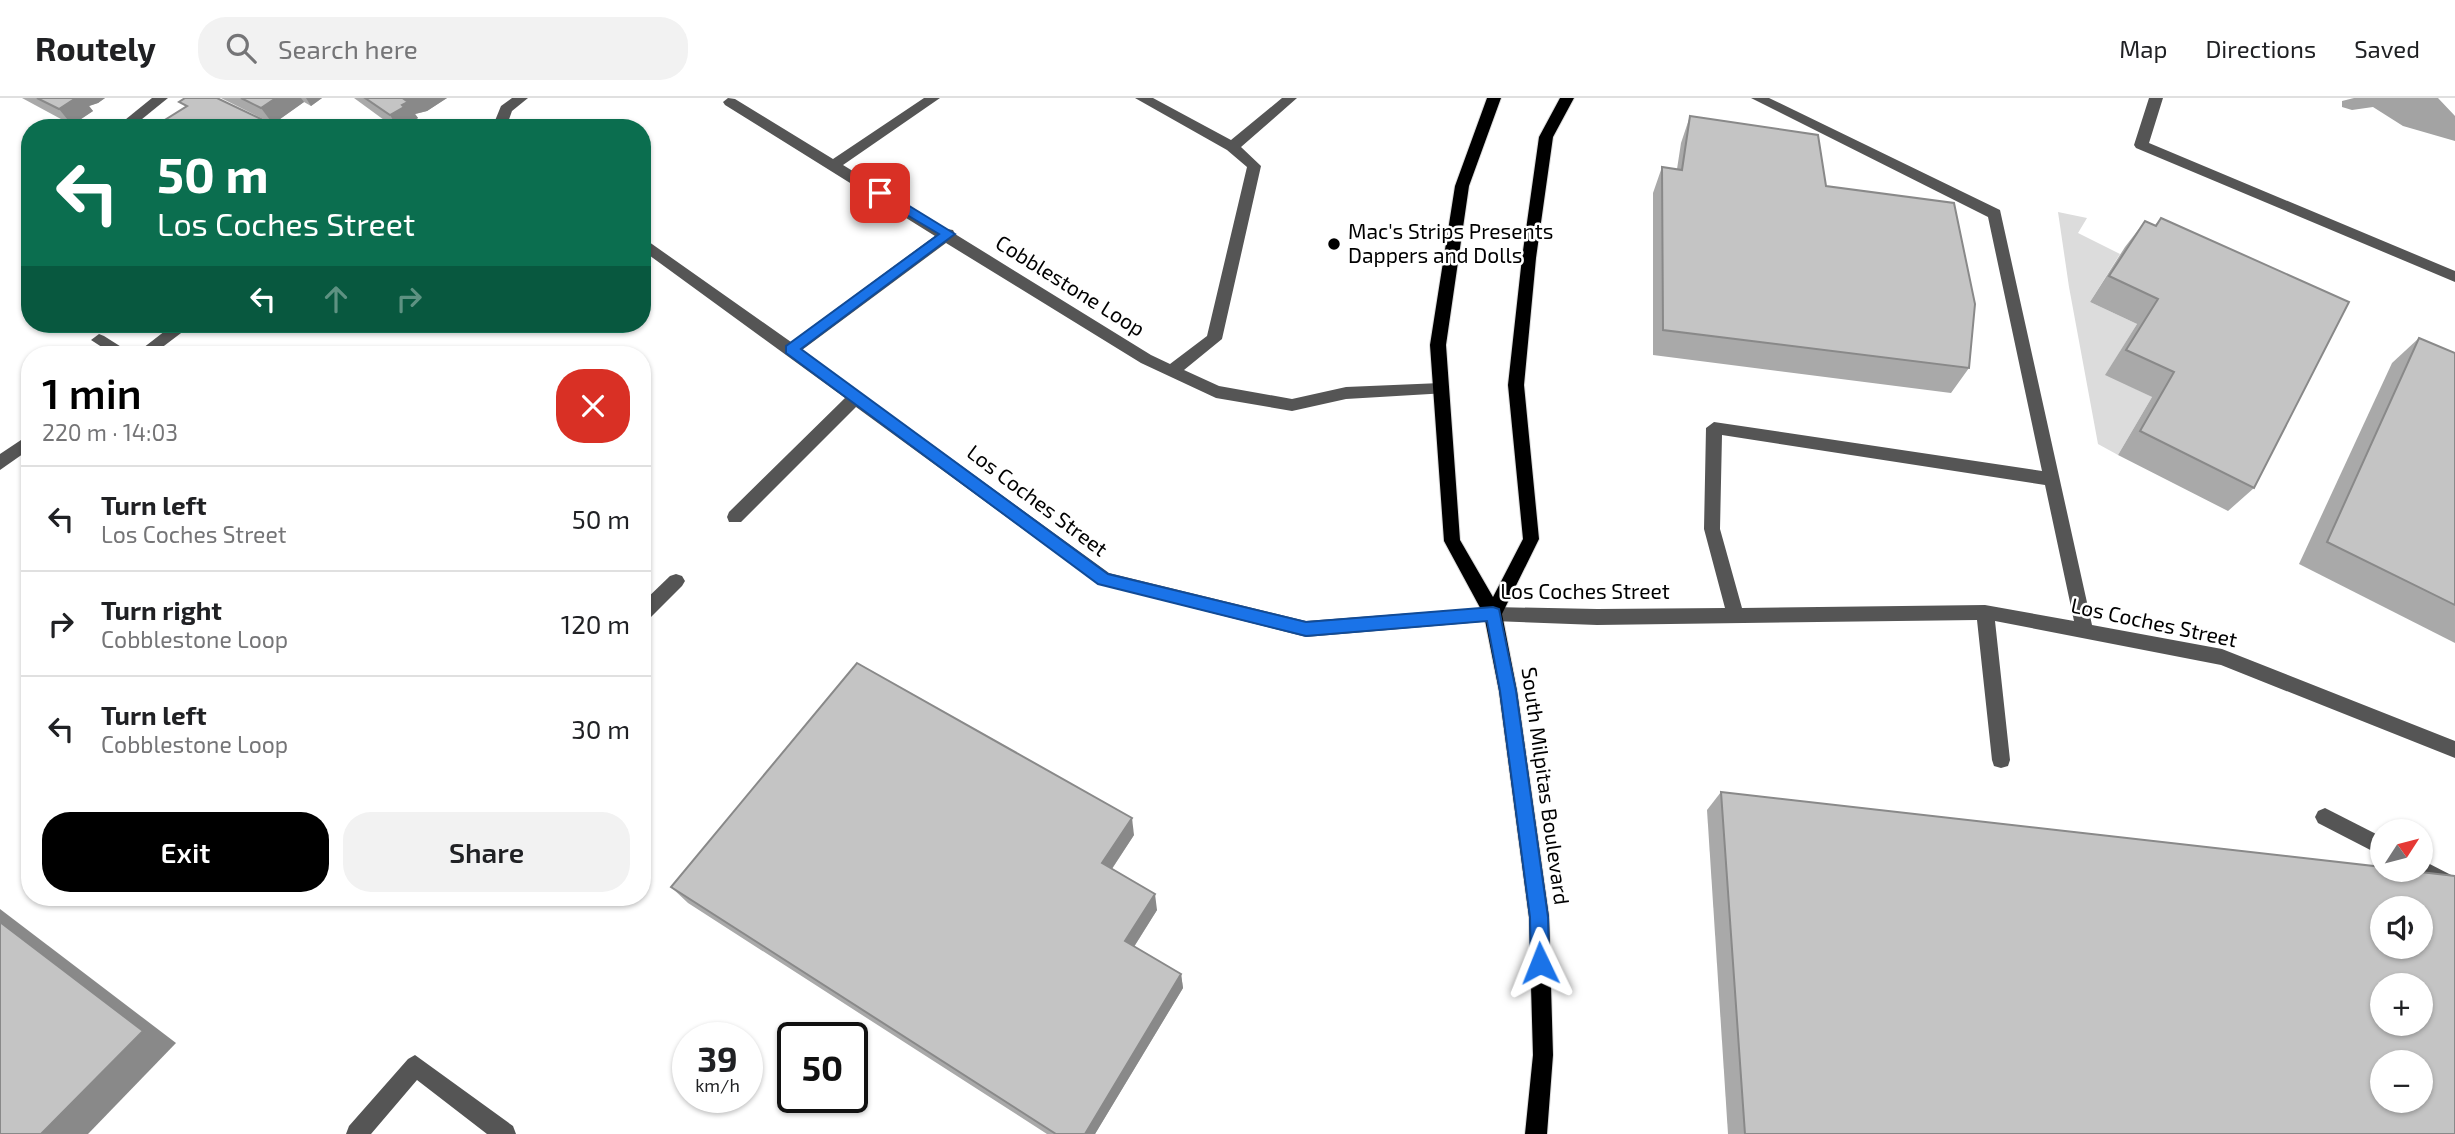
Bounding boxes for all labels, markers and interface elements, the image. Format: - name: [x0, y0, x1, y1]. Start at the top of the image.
- search box: [198, 17, 688, 80]
- text: Routely: [35, 28, 156, 68]
- icon: search: [222, 29, 260, 67]
- text: Search here: [278, 33, 418, 64]
- text: Map: [2119, 34, 2167, 63]
- text: Directions: [2205, 34, 2316, 63]
- text: Saved: [2354, 34, 2420, 63]
- text: 50 m: [157, 144, 269, 203]
- icon: left: [42, 147, 133, 238]
- pin: [850, 163, 910, 223]
- icon: arrive: [861, 174, 899, 212]
- text: Los Coches Street: [157, 204, 415, 242]
- place label: Mac's Strips Presents Dappers and Dolls: [1348, 218, 1553, 267]
- street label: Cobblestone Loop: [992, 229, 1150, 341]
- marker: Mac's Strips Presents Dappers and Dolls: [1326, 236, 1342, 252]
- icon: left: [244, 280, 282, 318]
- icon: ahead: [317, 280, 355, 318]
- icon: right: [390, 280, 428, 318]
- text: 1 min: [42, 367, 142, 417]
- button: close: [556, 369, 630, 443]
- text: 220 m · 14:03: [42, 418, 178, 446]
- street label: Los Coches Street: [963, 439, 1113, 561]
- text: Turn left: [101, 489, 207, 520]
- icon: left: [42, 500, 80, 538]
- text: 50 m: [572, 503, 630, 534]
- text: Los Coches Street: [101, 520, 287, 548]
- street label: Los Coches Street: [1500, 578, 1670, 603]
- street label: Los Coches Street: [2069, 592, 2240, 651]
- text: Turn right: [101, 594, 222, 625]
- icon: right: [42, 605, 80, 643]
- text: 120 m: [561, 608, 630, 639]
- text: Cobblestone Loop: [101, 625, 288, 653]
- street label: South Milpitas Boulevard: [1517, 665, 1576, 906]
- text: Turn left: [101, 699, 207, 730]
- icon: left: [42, 710, 80, 748]
- text: 30 m: [571, 713, 630, 744]
- text: Cobblestone Loop: [101, 730, 288, 758]
- button: Exit: [42, 812, 329, 892]
- button: Share: [343, 812, 630, 892]
- north arrow: [2370, 819, 2432, 882]
- map controls: [2370, 819, 2433, 1113]
- button: sound: [2370, 896, 2433, 959]
- position arrow: [1503, 926, 1577, 1000]
- button: +: [2370, 973, 2433, 1036]
- speed limit sign: 50: [777, 1022, 868, 1113]
- text: 39: [697, 1037, 738, 1079]
- button: −: [2370, 1050, 2433, 1113]
- text: km/h: [695, 1074, 740, 1096]

